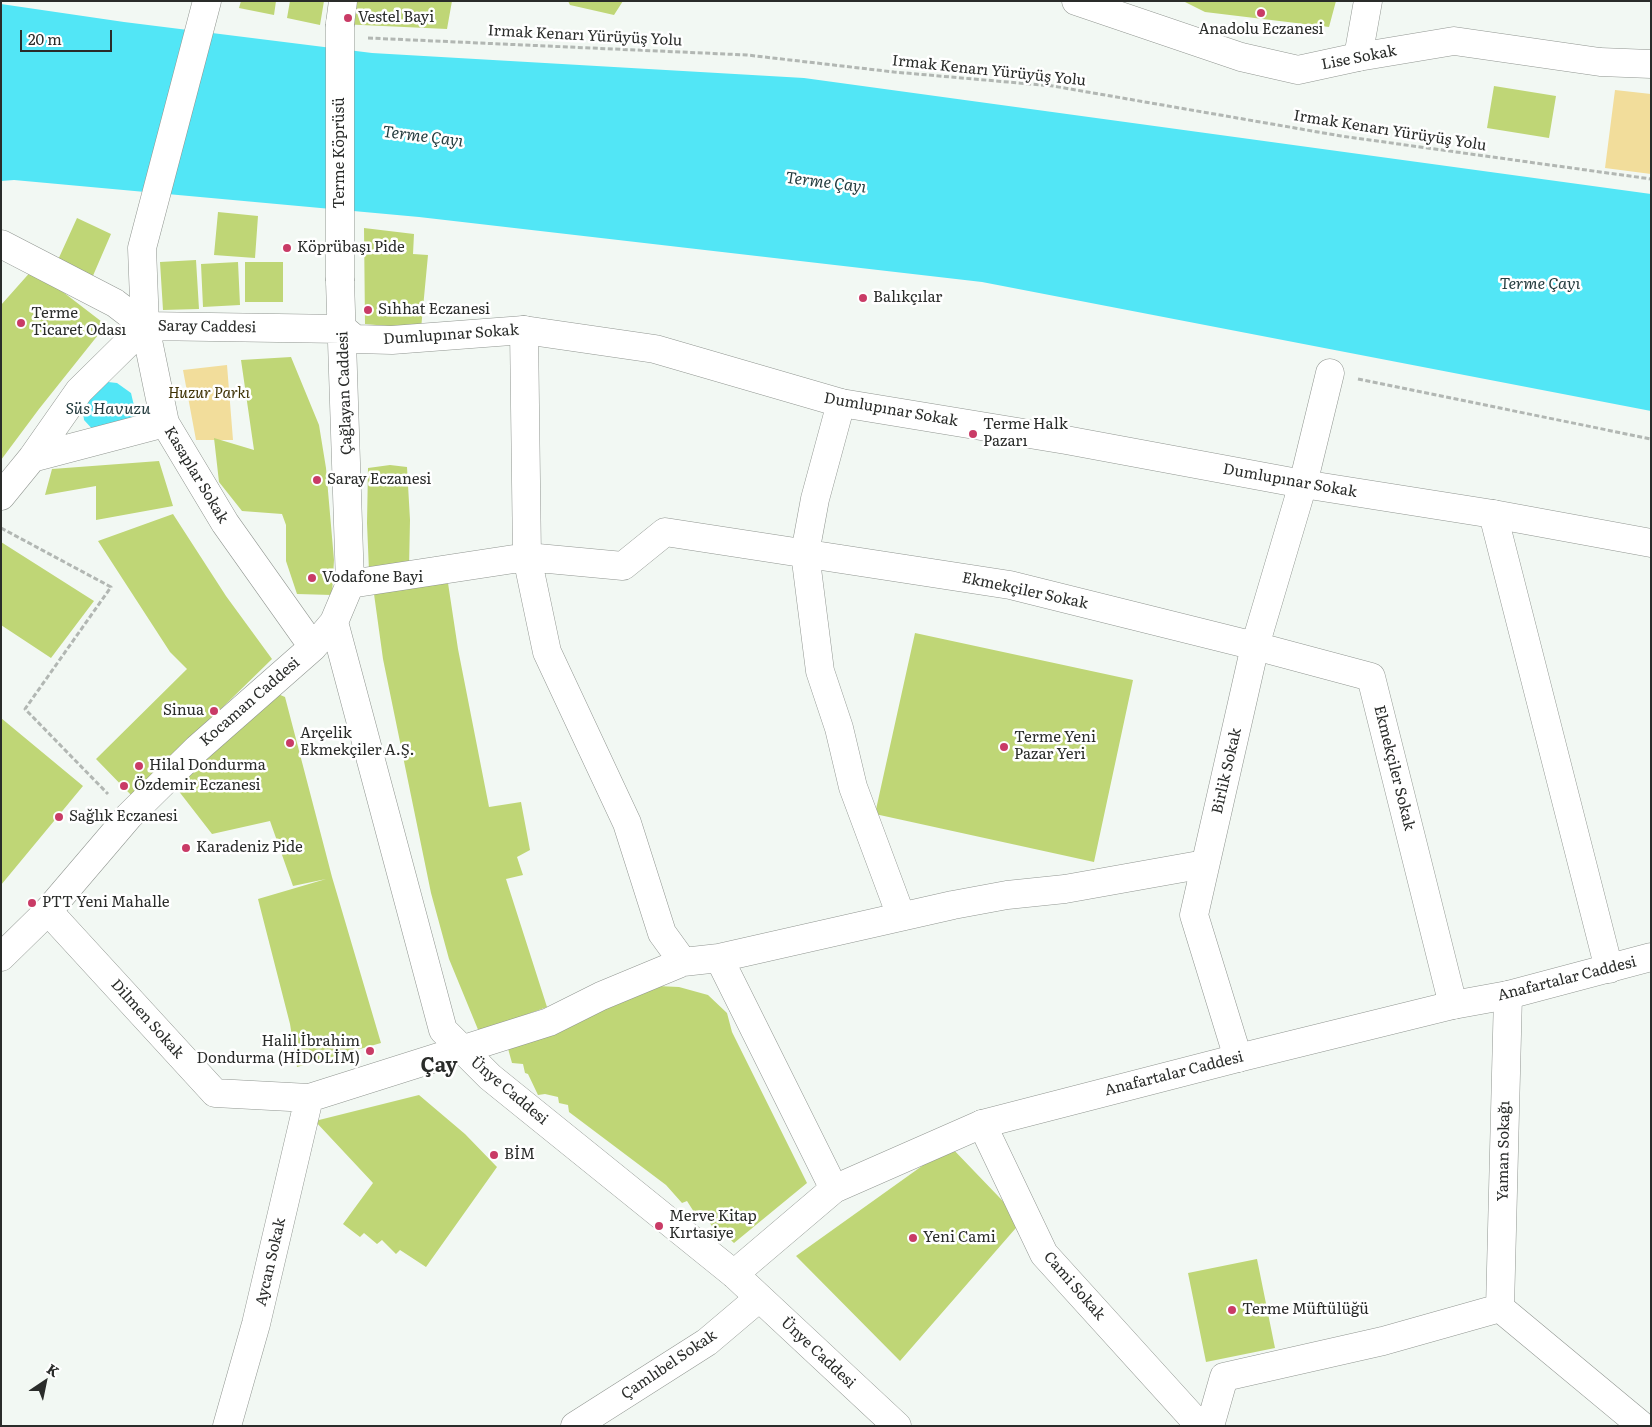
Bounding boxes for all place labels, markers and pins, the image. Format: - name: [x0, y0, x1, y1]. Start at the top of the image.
- marker: Anadolu Eczanesi: [1255, 7, 1267, 19]
- place label: Vestel Bayi: [358, 9, 434, 27]
- marker: Vestel Bayi: [342, 12, 354, 24]
- place label: Anadolu Eczanesi: [1199, 21, 1323, 39]
- place label: Köprübaşı Pide: [297, 239, 405, 257]
- marker: Köprübaşı Pide: [281, 242, 293, 254]
- place label: Balıkçılar: [873, 289, 942, 307]
- marker: Balıkçılar: [857, 292, 869, 304]
- place label: Sıhhat Eczanesi: [378, 301, 490, 319]
- marker: Sıhhat Eczanesi: [362, 304, 374, 316]
- place label: Terme Ticaret Odası: [31, 305, 126, 340]
- marker: Terme Ticaret Odası: [15, 317, 27, 329]
- place label: Terme Halk Pazarı: [983, 416, 1068, 451]
- marker: Terme Halk Pazarı: [967, 428, 979, 440]
- place label: Saray Eczanesi: [327, 471, 431, 489]
- marker: Saray Eczanesi: [311, 474, 323, 486]
- place label: Vodafone Bayi: [322, 569, 423, 587]
- marker: Vodafone Bayi: [306, 572, 318, 584]
- place label: Sinua: [163, 702, 204, 720]
- marker: Sinua: [208, 705, 220, 717]
- place label: Arçelik Ekmekçiler A.Ş.: [300, 725, 415, 760]
- place label: Terme Yeni Pazar Yeri: [1014, 729, 1096, 764]
- marker: Arçelik Ekmekçiler A.Ş.: [284, 737, 296, 749]
- marker: Terme Yeni Pazar Yeri: [998, 741, 1010, 753]
- place label: Hilal Dondurma: [149, 757, 266, 775]
- marker: Hilal Dondurma: [133, 760, 145, 772]
- place label: Özdemir Eczanesi: [134, 777, 260, 795]
- marker: Özdemir Eczanesi: [118, 780, 130, 792]
- place label: Sağlık Eczanesi: [69, 808, 178, 826]
- marker: Sağlık Eczanesi: [53, 811, 65, 823]
- place label: Karadeniz Pide: [196, 839, 303, 857]
- marker: Karadeniz Pide: [180, 842, 192, 854]
- place label: PTT Yeni Mahalle: [42, 894, 170, 912]
- marker: PTT Yeni Mahalle: [26, 897, 38, 909]
- place label: Halil İbrahim Dondurma (HİDOLİM): [197, 1033, 360, 1068]
- marker: Halil İbrahim Dondurma (HİDOLİM): [364, 1045, 376, 1057]
- place label: BİM: [504, 1146, 535, 1164]
- marker: BİM: [488, 1149, 500, 1161]
- place label: Merve Kitap Kırtasiye: [669, 1208, 757, 1243]
- marker: Merve Kitap Kırtasiye: [653, 1220, 665, 1232]
- place label: Yeni Cami: [923, 1229, 996, 1247]
- marker: Yeni Cami: [907, 1232, 919, 1244]
- place label: Terme Müftülüğü: [1242, 1301, 1369, 1319]
- marker: Terme Müftülüğü: [1226, 1304, 1238, 1316]

